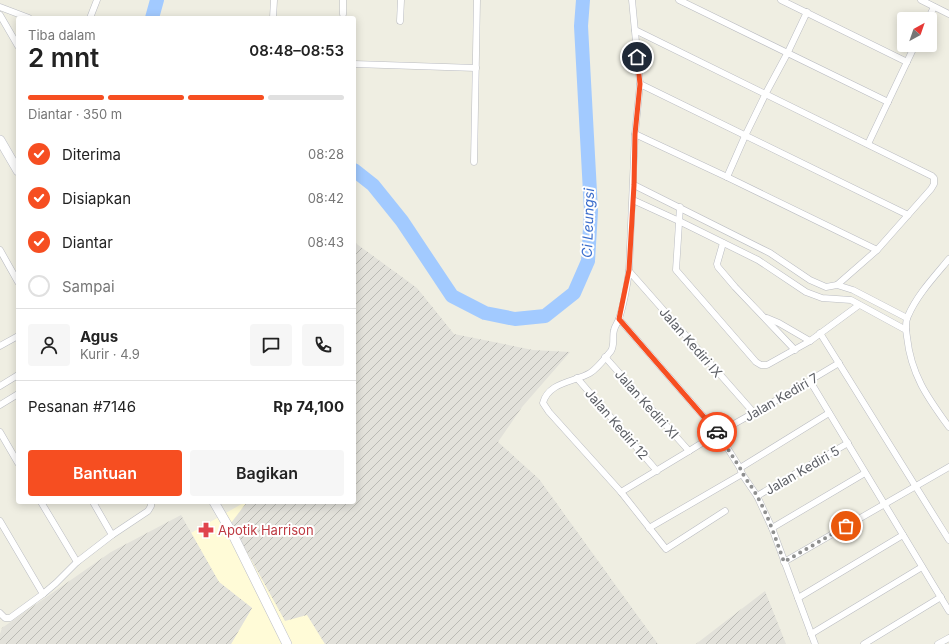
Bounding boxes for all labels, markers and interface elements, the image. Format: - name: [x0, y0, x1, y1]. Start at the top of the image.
- north arrow: [897, 12, 937, 52]
- map controls: [897, 12, 937, 52]
- text: Tiba dalam: [28, 27, 96, 43]
- pin: [620, 40, 654, 74]
- text: 08:48–08:53: [249, 41, 344, 60]
- text: 2 mnt: [28, 42, 99, 73]
- icon: home: [626, 46, 648, 68]
- text: Diantar · 350 m: [28, 106, 122, 122]
- icon: check: [28, 143, 50, 165]
- text: Diterima: [62, 145, 121, 164]
- text: 08:28: [308, 146, 344, 162]
- icon: check: [28, 187, 50, 209]
- water label: Ci Leungsi: [578, 187, 597, 258]
- text: Disiapkan: [62, 189, 131, 208]
- text: 08:42: [308, 190, 344, 206]
- icon: check: [28, 231, 50, 253]
- text: Diantar: [62, 233, 113, 252]
- text: 08:43: [308, 234, 344, 250]
- text: Sampai: [62, 277, 115, 296]
- street label: Jalan Kediri IX: [656, 304, 726, 380]
- button: person: [28, 324, 70, 366]
- button: chat: [250, 324, 292, 366]
- button: phone: [302, 324, 344, 366]
- text: Agus: [80, 327, 118, 346]
- text: Kurir · 4.9: [80, 346, 140, 362]
- street label: Jalan Kediri XI: [612, 366, 682, 442]
- street label: Jalan Kediri 7: [741, 369, 821, 425]
- street label: Jalan Kediri 12: [582, 385, 652, 463]
- text: Pesanan #7146: [28, 397, 136, 416]
- text: Rp 74,100: [273, 397, 344, 416]
- courier: [697, 412, 737, 452]
- icon: car: [706, 421, 728, 443]
- street label: Jalan Kediri 5: [762, 442, 842, 498]
- button: Bantuan: [28, 450, 182, 496]
- button: Bagikan: [190, 450, 344, 496]
- pin: [829, 509, 863, 543]
- icon: bag: [835, 515, 857, 537]
- pharmacy icon: Apotik Harrison: [197, 521, 215, 539]
- place label: Apotik Harrison: [218, 522, 314, 538]

